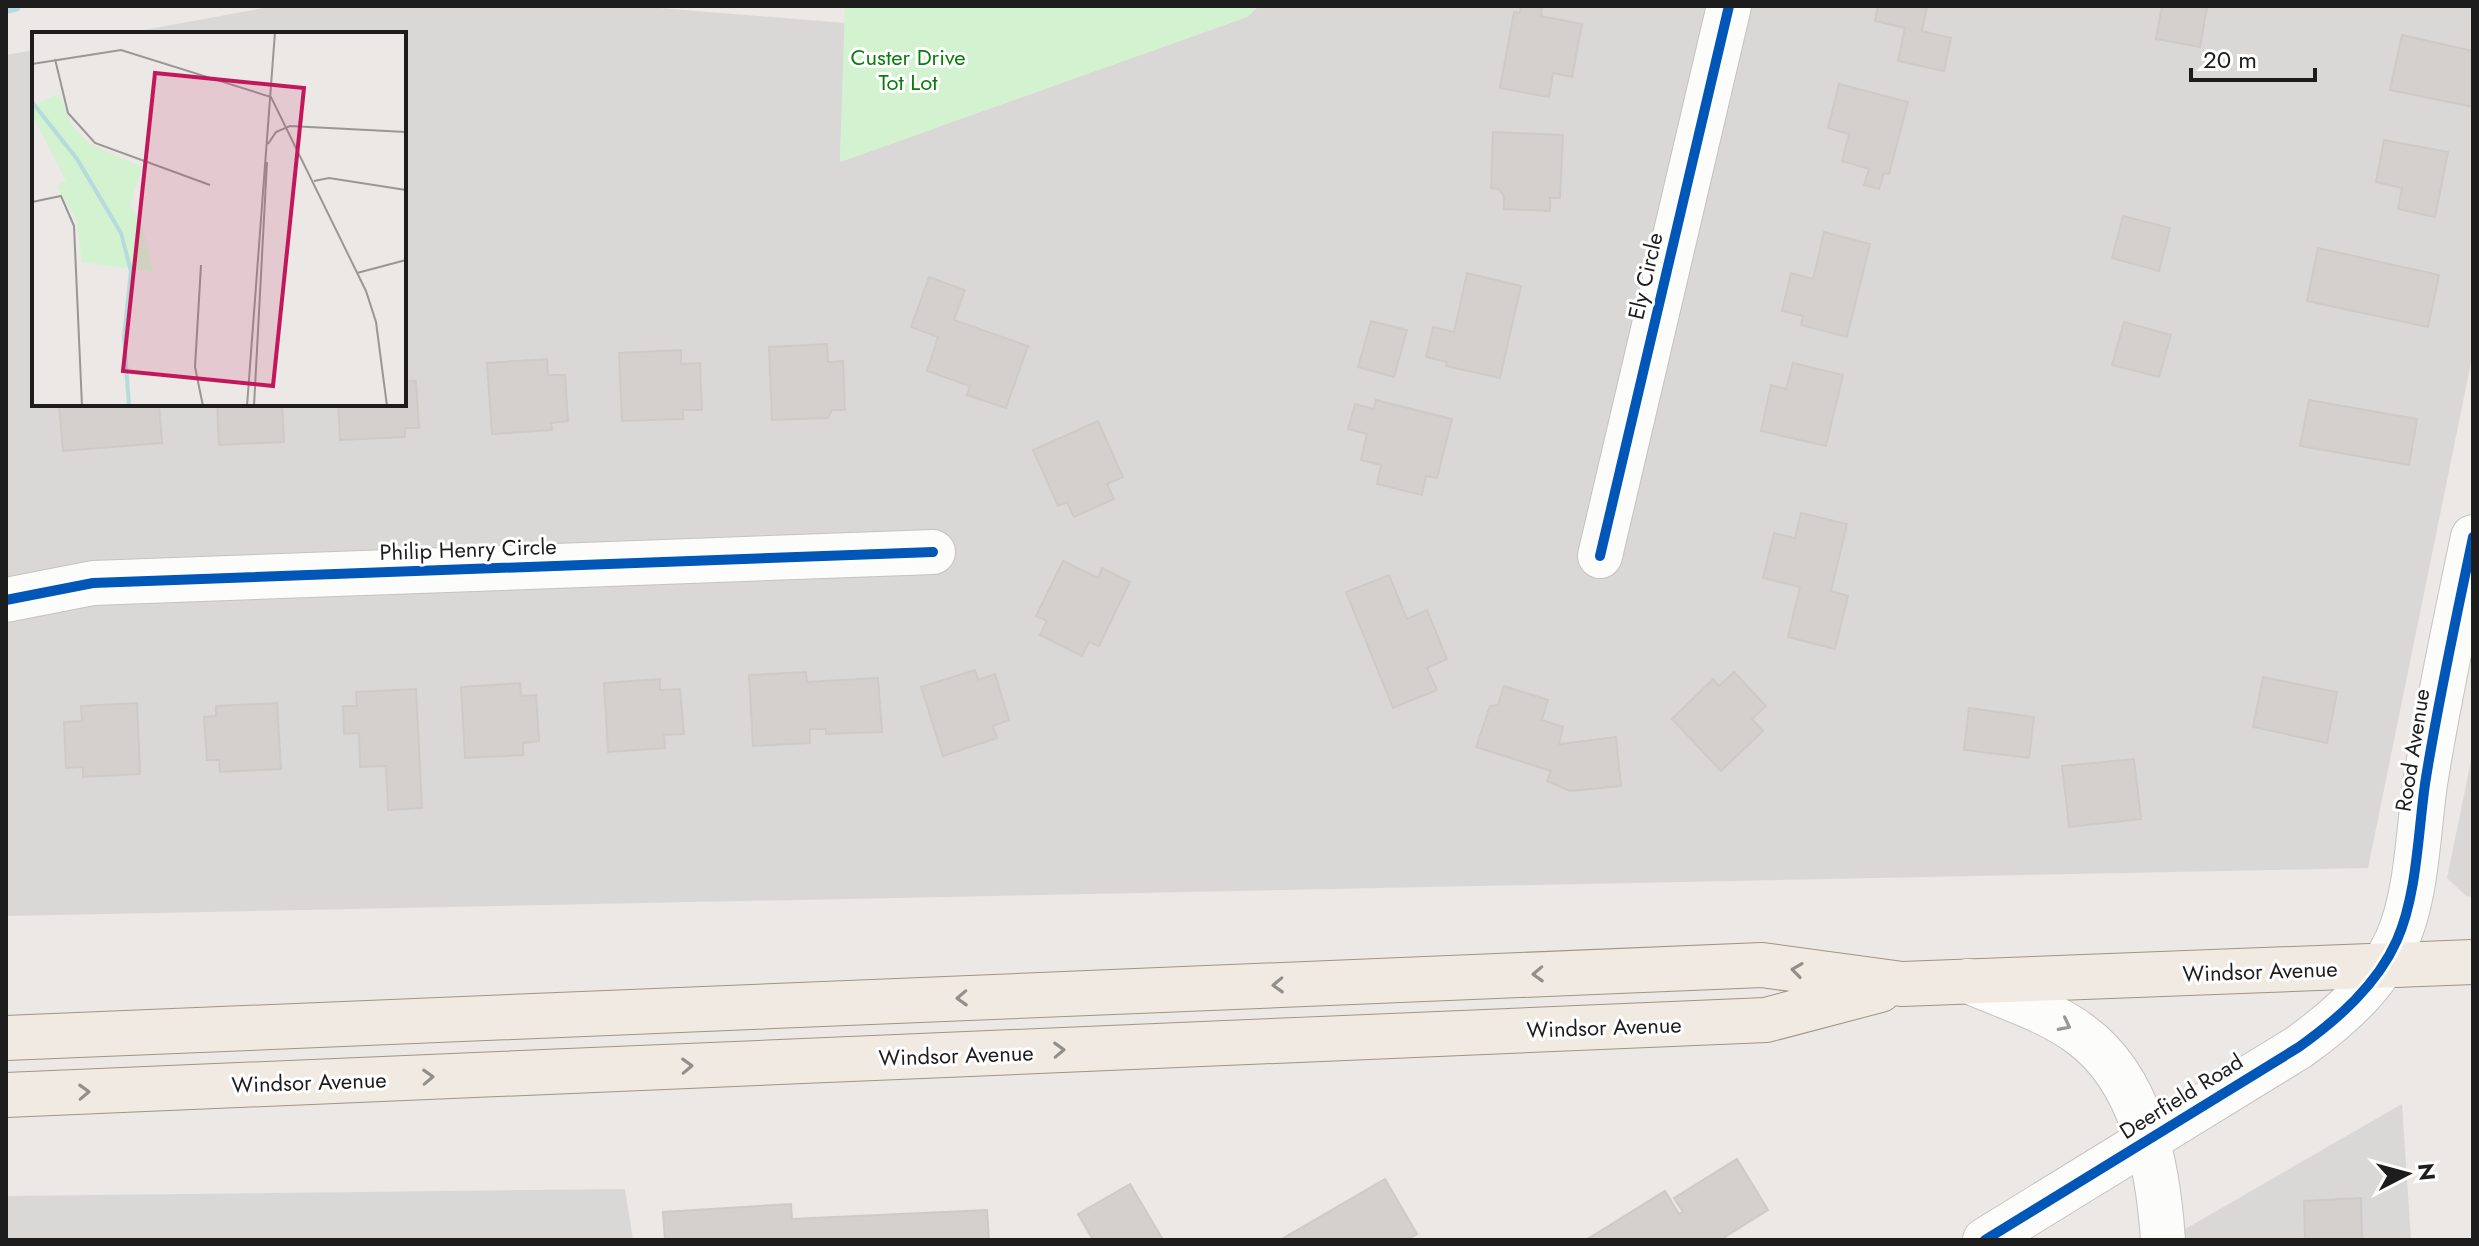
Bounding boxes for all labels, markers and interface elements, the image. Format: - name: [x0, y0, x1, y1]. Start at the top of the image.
- inset map: [32, 32, 406, 406]
- scale bar: [2191, 32, 2315, 82]
- park label: Custer Drive Tot Lot: [850, 41, 966, 98]
- text: 20 m: [2203, 42, 2257, 77]
- street label: Ely Circle: [1619, 229, 1671, 323]
- street label: Philip Henry Circle: [379, 530, 557, 568]
- street label: Rood Avenue: [2386, 686, 2438, 814]
- street label: Windsor Avenue: [2182, 952, 2338, 990]
- one-way arrow: [1790, 962, 1804, 979]
- one-way arrow: [1531, 966, 1544, 983]
- one-way arrow: [1271, 977, 1284, 994]
- one-way arrow: [955, 990, 968, 1007]
- street label: Windsor Avenue: [1526, 1008, 1682, 1046]
- one-way arrow: [2056, 1015, 2071, 1031]
- street label: Windsor Avenue: [878, 1036, 1034, 1074]
- one-way arrow: [1053, 1042, 1066, 1059]
- street label: Deerfield Road: [2113, 1045, 2249, 1147]
- one-way arrow: [681, 1058, 694, 1075]
- street label: Windsor Avenue: [231, 1063, 387, 1101]
- one-way arrow: [422, 1069, 435, 1086]
- one-way arrow: [78, 1083, 91, 1100]
- north arrow: [2367, 1134, 2447, 1214]
- text: N: [2410, 1162, 2444, 1182]

